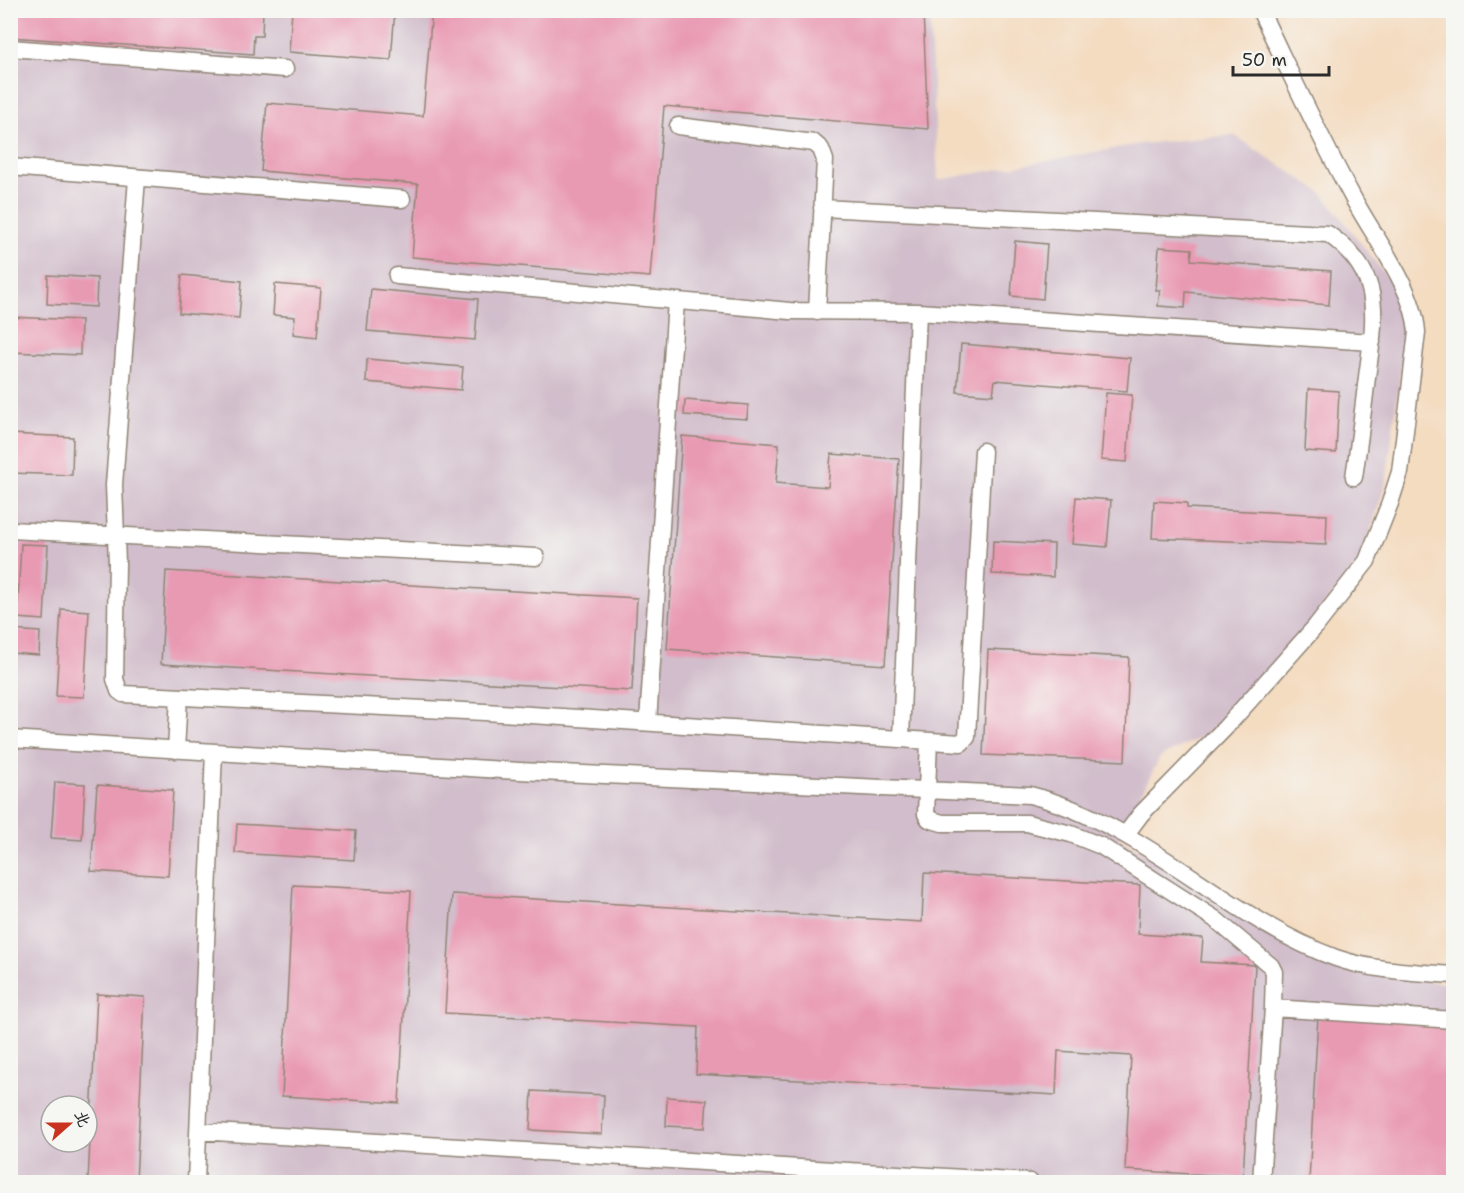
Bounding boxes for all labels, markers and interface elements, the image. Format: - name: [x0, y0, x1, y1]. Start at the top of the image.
- scale bar: [1233, 39, 1329, 77]
- text: 50 m: [1242, 48, 1287, 72]
- north arrow: [39, 1094, 99, 1154]
- text: 北: [70, 1108, 95, 1130]

